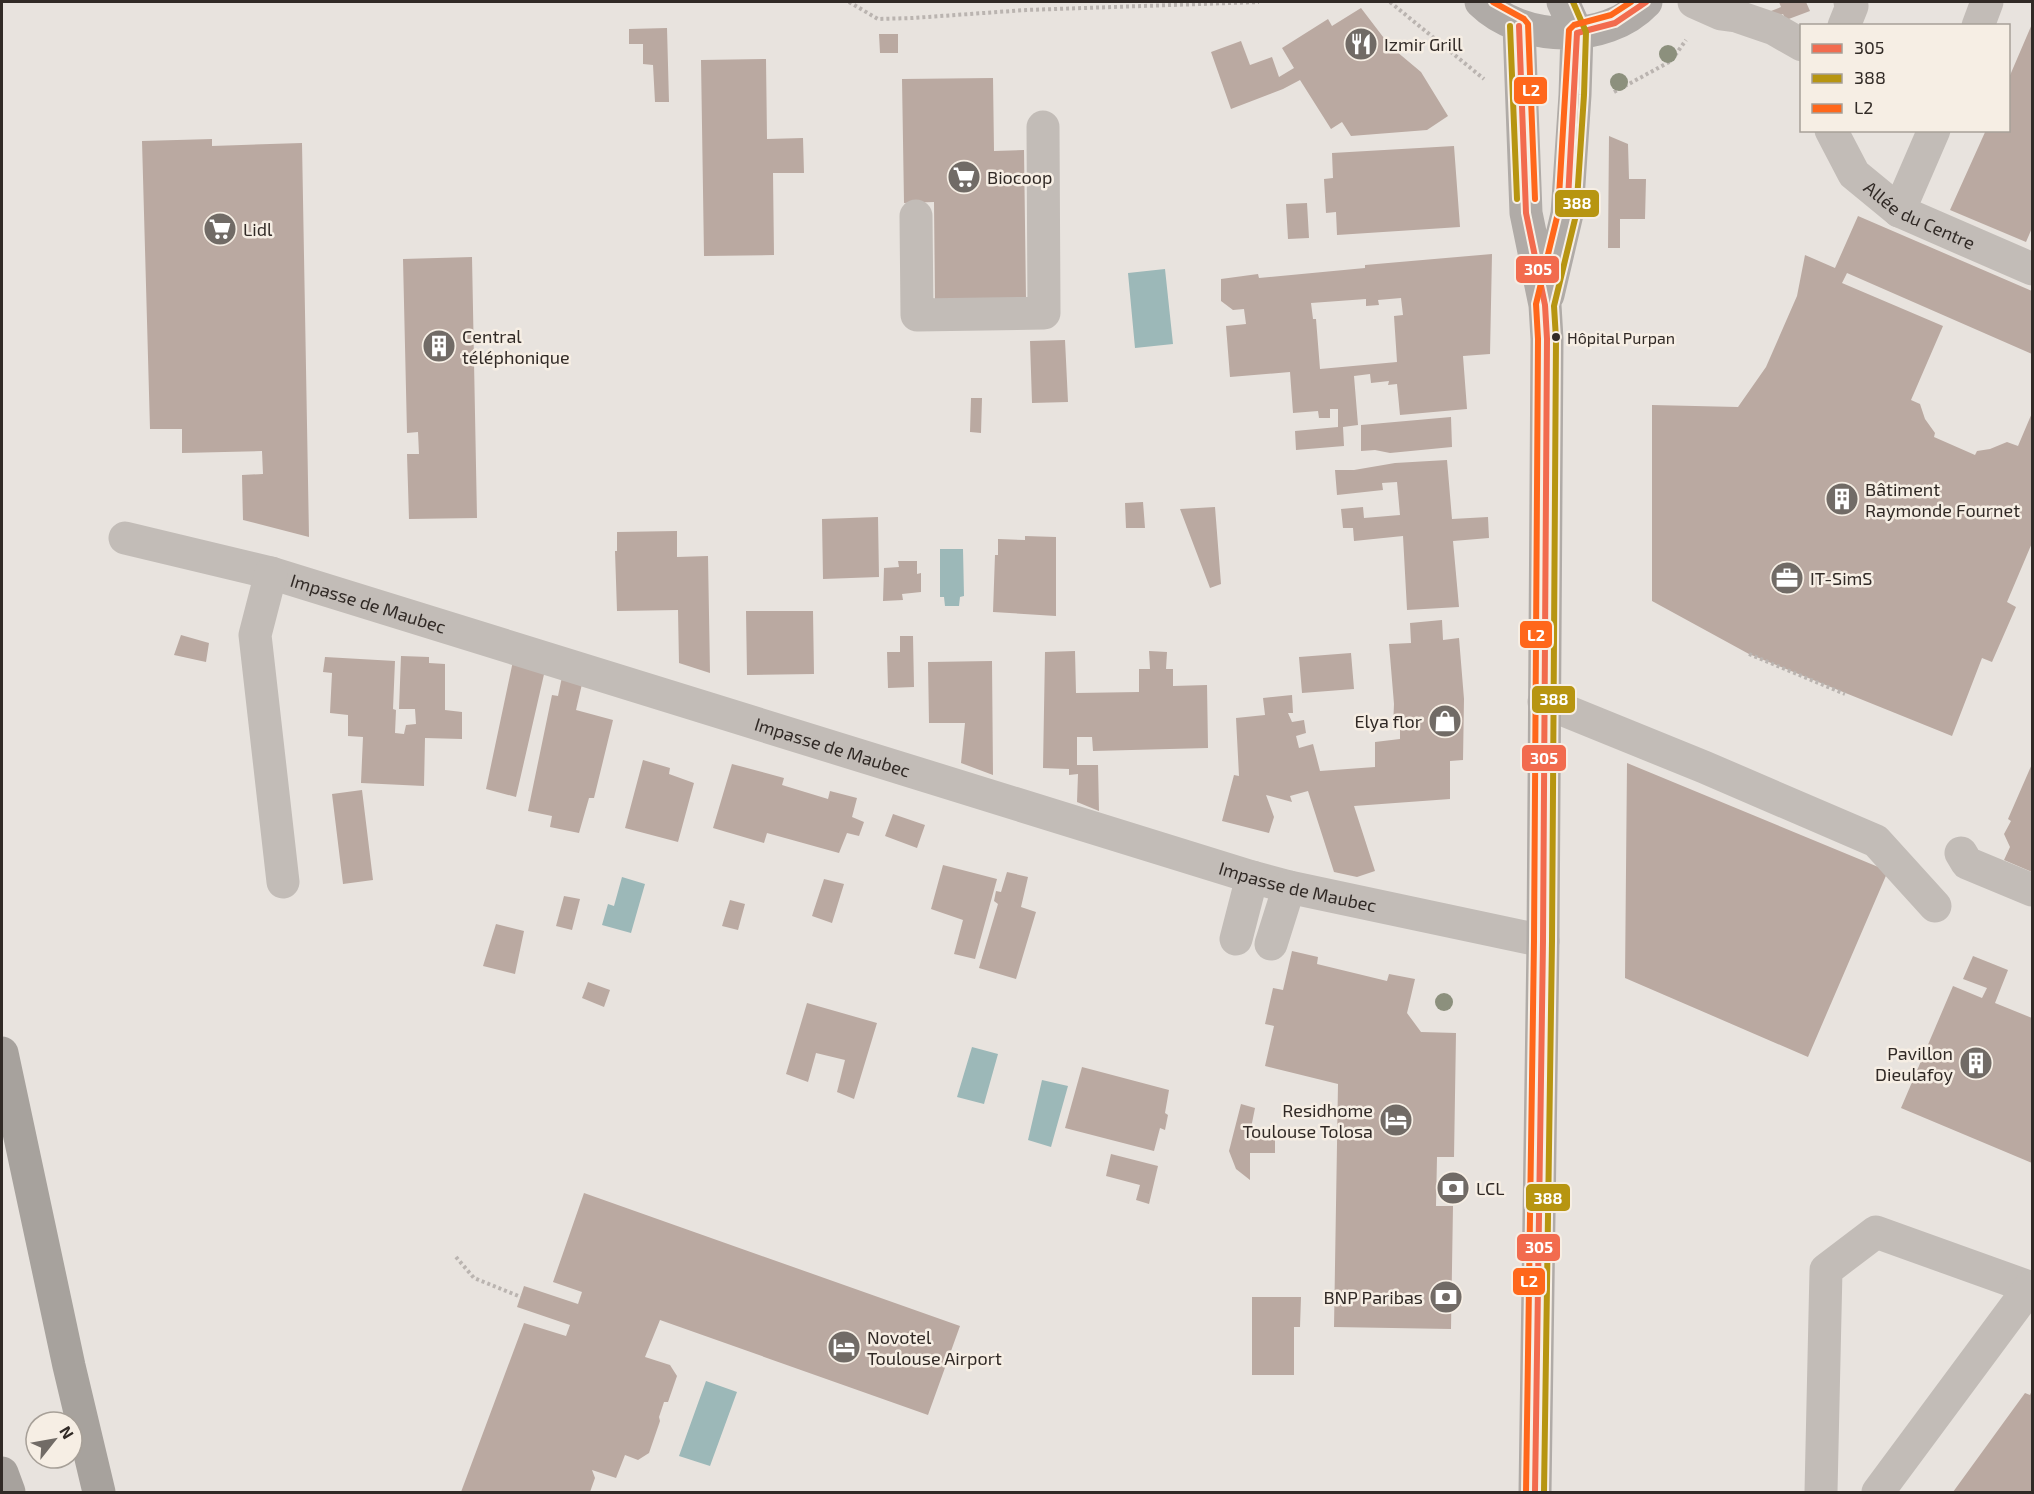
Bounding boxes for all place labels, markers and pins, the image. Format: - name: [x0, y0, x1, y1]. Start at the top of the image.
- restaurant icon: Izmir Grill: [1343, 26, 1379, 62]
- place label: Izmir Grill: [1384, 33, 1463, 55]
- supermarket icon: Biocoop: [946, 159, 982, 195]
- place label: Biocoop: [987, 166, 1052, 188]
- supermarket icon: Lidl: [202, 211, 238, 247]
- place label: Lidl: [243, 218, 273, 240]
- place label: Central téléphonique: [462, 325, 570, 368]
- building icon: Central téléphonique: [421, 328, 457, 364]
- place label: Hôpital Purpan: [1567, 328, 1675, 347]
- marker: Hôpital Purpan: [1550, 331, 1562, 343]
- place label: Bâtiment Raymonde Fournet: [1865, 478, 2020, 521]
- building icon: Bâtiment Raymonde Fournet: [1824, 481, 1860, 517]
- office icon: IT-SimS: [1769, 560, 1805, 596]
- place label: IT-SimS: [1810, 567, 1872, 589]
- shop icon: Elya flor: [1427, 703, 1463, 739]
- place label: Elya flor: [1354, 710, 1422, 732]
- place label: Pavillon Dieulafoy: [1875, 1042, 1953, 1085]
- building icon: Pavillon Dieulafoy: [1958, 1045, 1994, 1081]
- place label: Residhome Toulouse Tolosa: [1243, 1099, 1373, 1142]
- hotel icon: Residhome Toulouse Tolosa: [1378, 1102, 1414, 1138]
- bank icon: LCL: [1435, 1170, 1471, 1206]
- place label: LCL: [1476, 1177, 1504, 1199]
- bank icon: BNP Paribas: [1428, 1279, 1464, 1315]
- place label: BNP Paribas: [1323, 1286, 1423, 1308]
- place label: Novotel Toulouse Airport: [867, 1326, 1002, 1369]
- hotel icon: Novotel Toulouse Airport: [826, 1329, 862, 1365]

